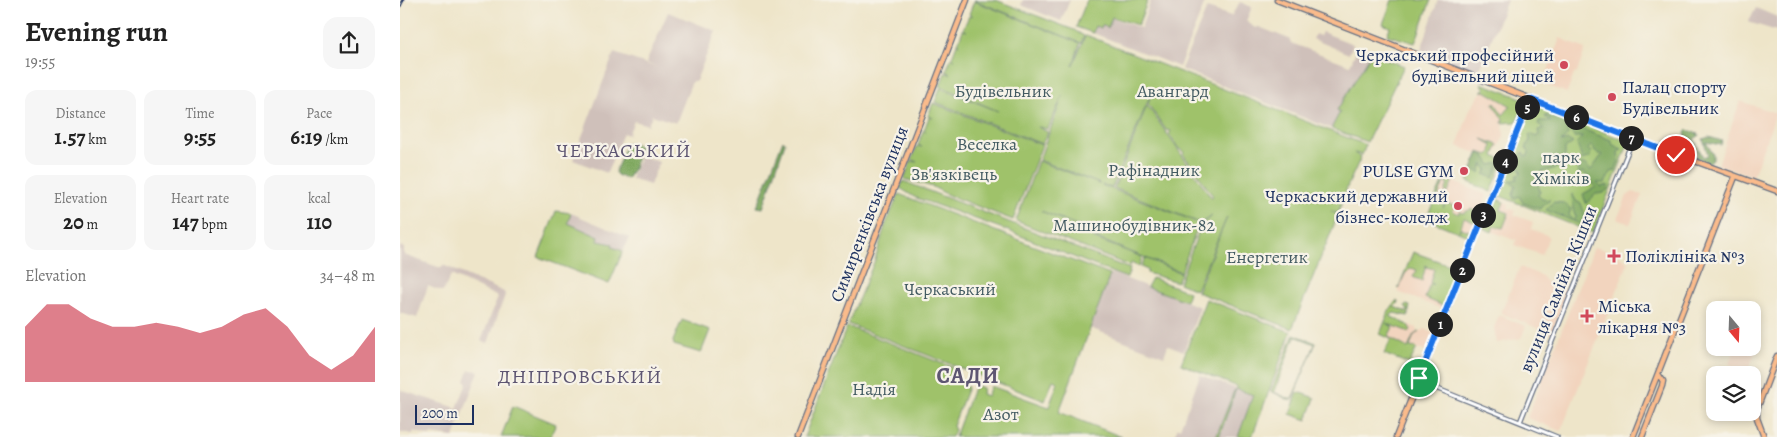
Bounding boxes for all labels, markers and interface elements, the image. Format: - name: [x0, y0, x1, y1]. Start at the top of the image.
- text: Evening run: [25, 13, 168, 51]
- button: share: [323, 17, 375, 69]
- place label: Черкаський професійний будівельний ліцей: [1356, 43, 1554, 88]
- text: 19:55: [25, 51, 55, 73]
- marker: Черкаський професійний будівельний ліцей: [1558, 59, 1570, 71]
- place label: Палац спорту Будівельник: [1622, 75, 1727, 120]
- park label: Будівельник: [955, 79, 1051, 103]
- park label: Авангард: [1136, 79, 1209, 103]
- marker: Палац спорту Будівельник: [1606, 91, 1618, 103]
- pin: 5: [1514, 94, 1540, 120]
- text: 5: [1525, 98, 1530, 117]
- text: Distance: [56, 104, 106, 123]
- text: Time: [185, 104, 215, 123]
- text: Pace: [306, 104, 332, 123]
- pin: 6: [1564, 104, 1588, 130]
- text: 6: [1573, 108, 1580, 127]
- text: 1.57: [54, 123, 86, 151]
- text: 9:55: [184, 123, 216, 151]
- text: 6:19: [290, 123, 322, 151]
- street label: Симиренківська вулиця: [824, 123, 914, 305]
- pin: 7: [1618, 126, 1644, 150]
- text: 7: [1629, 129, 1634, 148]
- text: km: [86, 130, 107, 149]
- text: /km: [322, 130, 348, 149]
- park label: Веселка: [957, 132, 1018, 156]
- pin: [1655, 134, 1697, 176]
- district label: ЧЕРКАСЬКИЙ: [556, 137, 692, 164]
- icon: check: [1662, 141, 1690, 169]
- park label: парк Хіміків: [1533, 145, 1590, 190]
- pin: 4: [1492, 148, 1518, 174]
- text: 4: [1502, 152, 1509, 171]
- park label: Рафінадник: [1108, 158, 1200, 182]
- place label: PULSE GYM: [1362, 159, 1454, 183]
- park label: Зв'язківець: [911, 162, 997, 186]
- marker: PULSE GYM: [1458, 165, 1470, 177]
- place label: Черкаський державний бізнес-коледж: [1265, 184, 1448, 229]
- text: Elevation: [54, 189, 108, 208]
- text: Heart rate: [171, 189, 229, 208]
- text: kcal: [308, 189, 331, 208]
- marker: Черкаський державний бізнес-коледж: [1452, 200, 1464, 212]
- pin: 3: [1470, 202, 1496, 228]
- street label: вулиця Самійла Кішки: [1514, 202, 1602, 376]
- text: 3: [1480, 206, 1487, 225]
- text: 20: [63, 208, 84, 236]
- text: 147: [172, 208, 199, 236]
- text: 110: [307, 208, 332, 236]
- park label: Машинобудівник-82: [1053, 213, 1215, 237]
- text: m: [84, 215, 98, 234]
- text: bpm: [199, 215, 228, 234]
- place label: Поліклініка №3: [1625, 244, 1745, 268]
- park label: Енергетик: [1226, 245, 1308, 269]
- marker: Поліклініка №3: [1607, 249, 1621, 263]
- pin: 2: [1450, 258, 1474, 282]
- text: 2: [1459, 261, 1466, 280]
- text: Elevation: [25, 265, 86, 287]
- text: 34–48 m: [320, 265, 375, 287]
- park label: Черкаський: [904, 277, 996, 301]
- place label: Міська лікарня №3: [1598, 294, 1686, 339]
- north arrow: [1706, 301, 1761, 356]
- map controls: [1706, 301, 1761, 421]
- marker: Міська лікарня №3: [1580, 309, 1594, 323]
- pin: 1: [1428, 312, 1452, 336]
- text: 1: [1438, 315, 1443, 334]
- pin: [1398, 357, 1440, 399]
- district label: САДИ: [936, 361, 1000, 391]
- district label: ДНІПРОВСЬКИЙ: [498, 363, 662, 390]
- icon: arrive: [1405, 364, 1433, 392]
- button: layers: [1706, 366, 1761, 421]
- park label: Надія: [852, 377, 896, 401]
- scale bar: [415, 402, 474, 425]
- park label: Азот: [982, 402, 1019, 426]
- text: 200 m: [422, 404, 458, 423]

